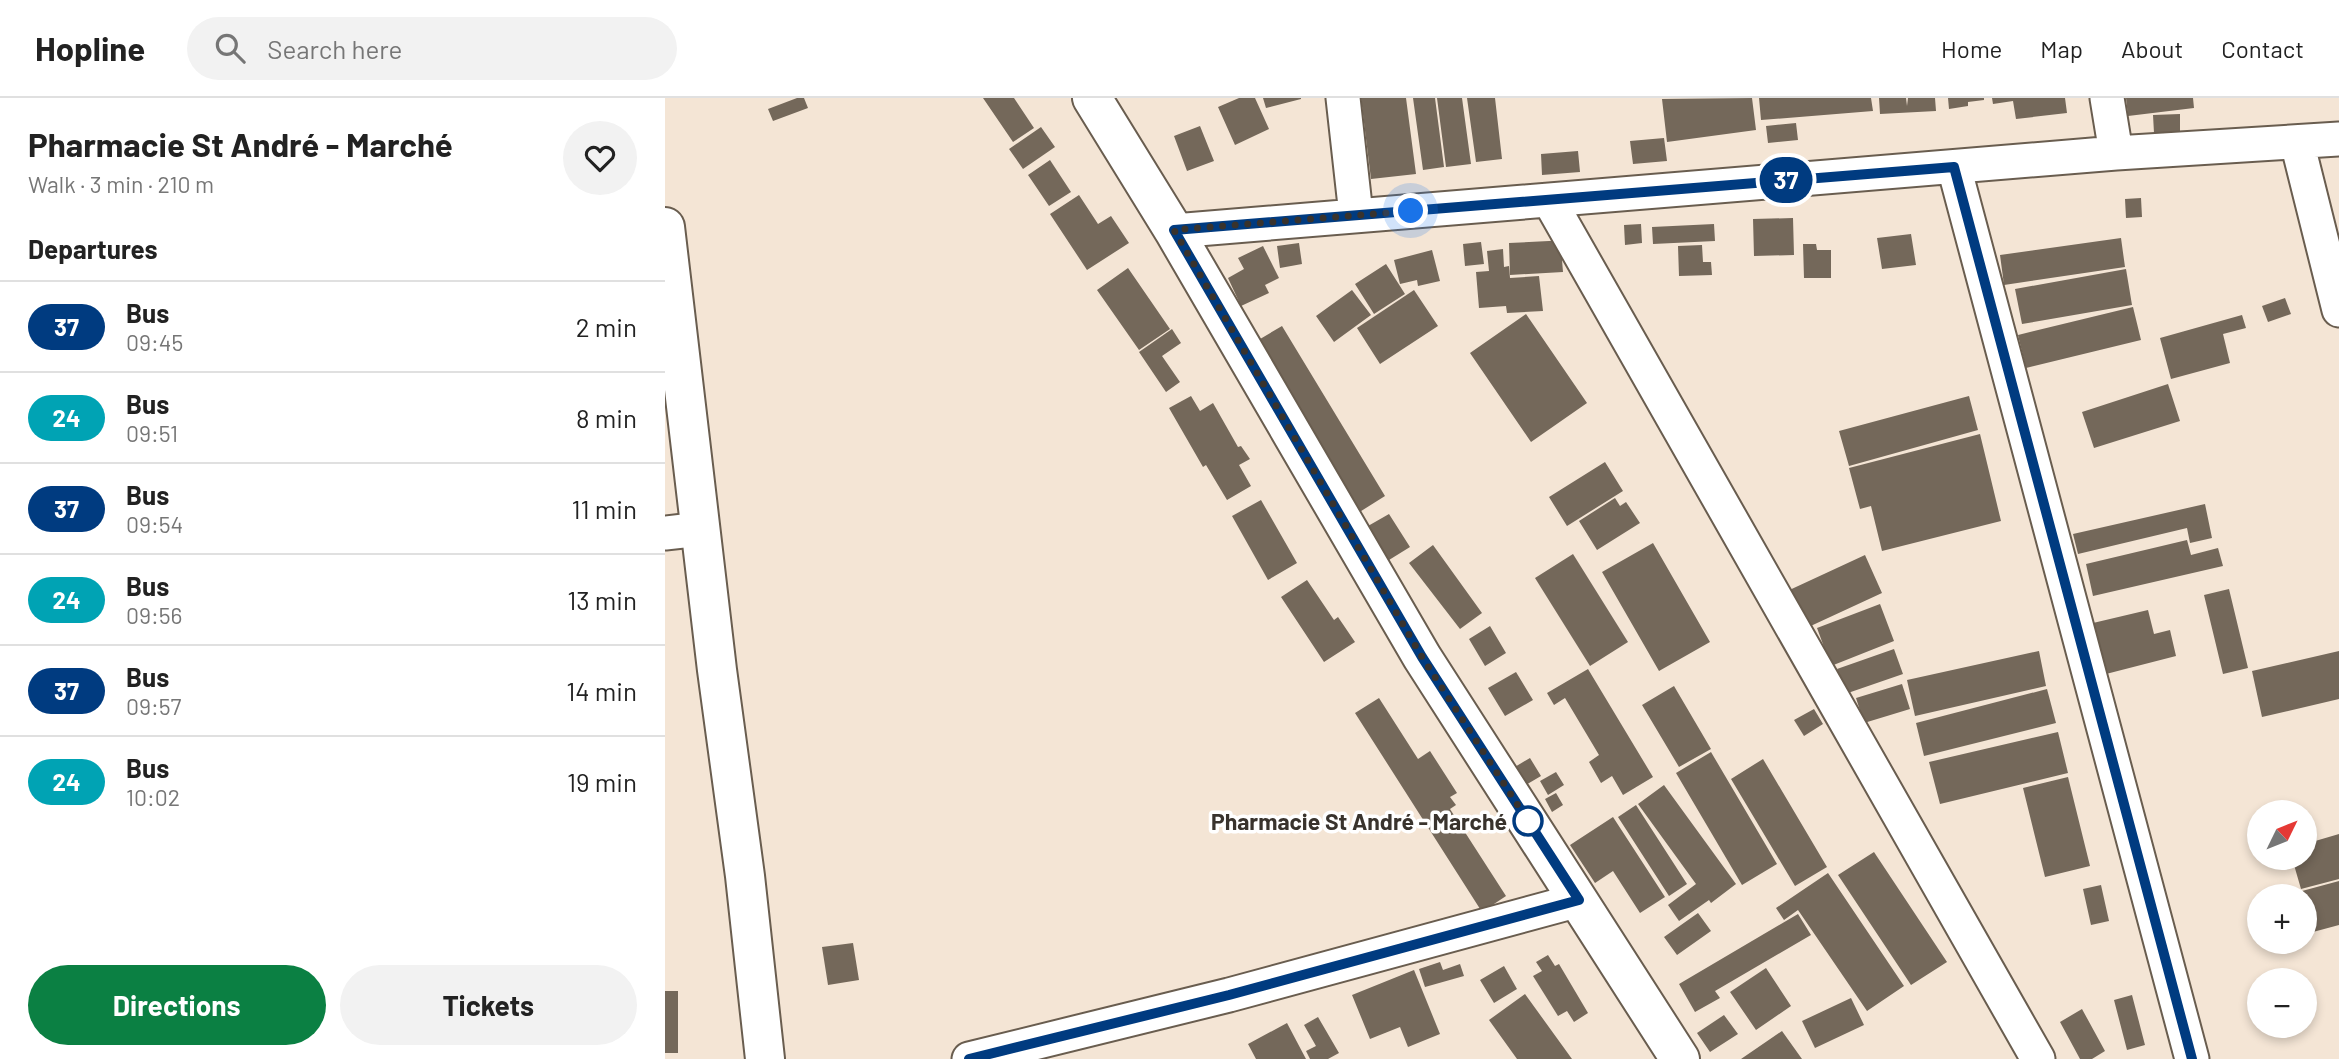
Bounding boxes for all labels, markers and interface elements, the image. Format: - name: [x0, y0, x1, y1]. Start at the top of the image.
- search box: [187, 17, 677, 80]
- text: Hopline: [35, 28, 145, 68]
- icon: search: [211, 29, 249, 67]
- text: Search here: [267, 33, 402, 64]
- text: Home: [1941, 34, 2002, 63]
- text: Map: [2040, 34, 2083, 63]
- text: About: [2121, 34, 2183, 63]
- text: Contact: [2221, 34, 2304, 63]
- button: heart: [563, 121, 637, 195]
- text: Pharmacie St André - Marché: [28, 124, 453, 164]
- line badge: 37: [1755, 157, 1817, 203]
- text: 37: [1774, 165, 1798, 194]
- text: Walk · 3 min · 210 m: [28, 170, 214, 198]
- your location: [1393, 193, 1428, 228]
- text: Departures: [28, 233, 158, 264]
- text: Bus: [126, 297, 169, 328]
- text: 2 min: [576, 311, 637, 342]
- text: 37: [54, 312, 79, 341]
- text: 09:45: [126, 328, 183, 356]
- text: Bus: [126, 388, 169, 419]
- text: 8 min: [576, 402, 637, 433]
- text: 24: [53, 403, 80, 432]
- text: 09:51: [126, 419, 178, 447]
- text: Bus: [126, 479, 169, 510]
- text: 11 min: [571, 493, 637, 524]
- text: 37: [54, 494, 79, 523]
- text: 09:54: [126, 510, 183, 538]
- text: Bus: [126, 570, 169, 601]
- text: 13 min: [567, 584, 637, 615]
- text: 24: [53, 585, 80, 614]
- text: 09:56: [126, 601, 182, 629]
- text: Bus: [126, 661, 169, 692]
- text: 14 min: [566, 675, 637, 706]
- text: 37: [54, 676, 79, 705]
- text: 09:57: [126, 692, 181, 720]
- text: Bus: [126, 752, 169, 783]
- text: 19 min: [567, 766, 637, 797]
- text: 24: [53, 767, 80, 796]
- text: 10:02: [126, 783, 180, 811]
- north arrow: [2247, 800, 2317, 870]
- map controls: [2247, 800, 2317, 1038]
- marker: Pharmacie St André - Marché: [1513, 806, 1543, 836]
- place label: Pharmacie St André - Marché: [1211, 807, 1507, 835]
- button: +: [2247, 884, 2317, 954]
- button: Directions: [28, 965, 326, 1045]
- button: Tickets: [340, 965, 637, 1045]
- button: −: [2247, 968, 2317, 1038]

